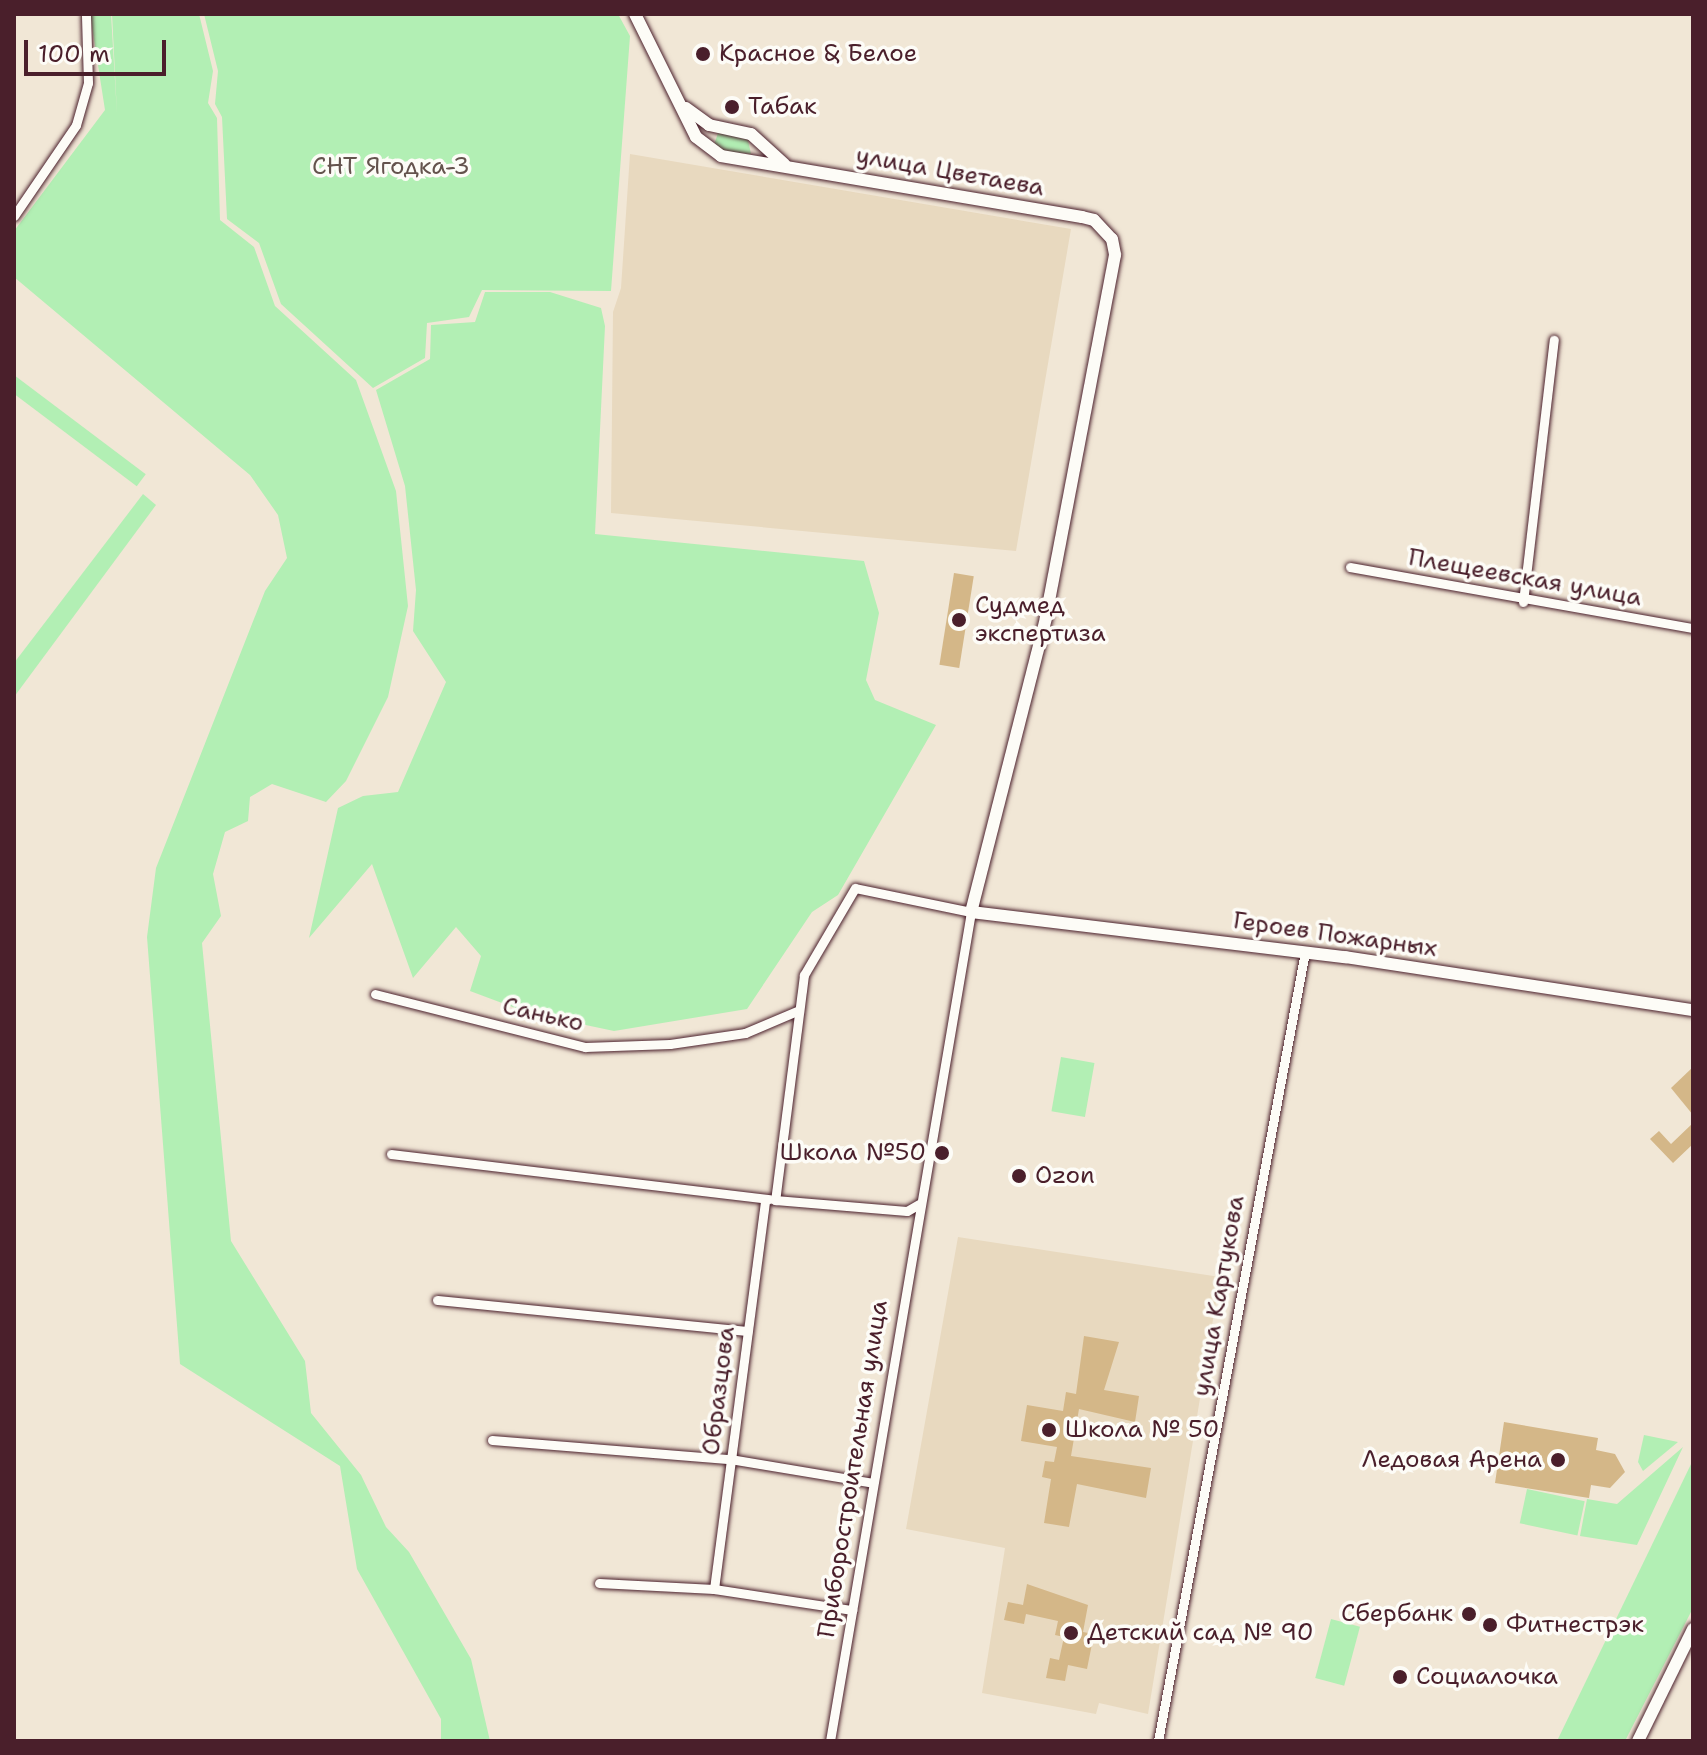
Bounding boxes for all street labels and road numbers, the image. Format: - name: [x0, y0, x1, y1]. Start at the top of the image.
- street label: улица Цветаева: [854, 141, 1046, 203]
- street label: Плещеевская улица: [1406, 543, 1644, 613]
- street label: Героев Пожарных: [1231, 906, 1439, 964]
- street label: Санько: [500, 992, 586, 1038]
- street label: улица Картукова: [1187, 1193, 1251, 1399]
- street label: Приборостроительная улица: [812, 1298, 894, 1640]
- street label: Образцова: [697, 1325, 741, 1457]

